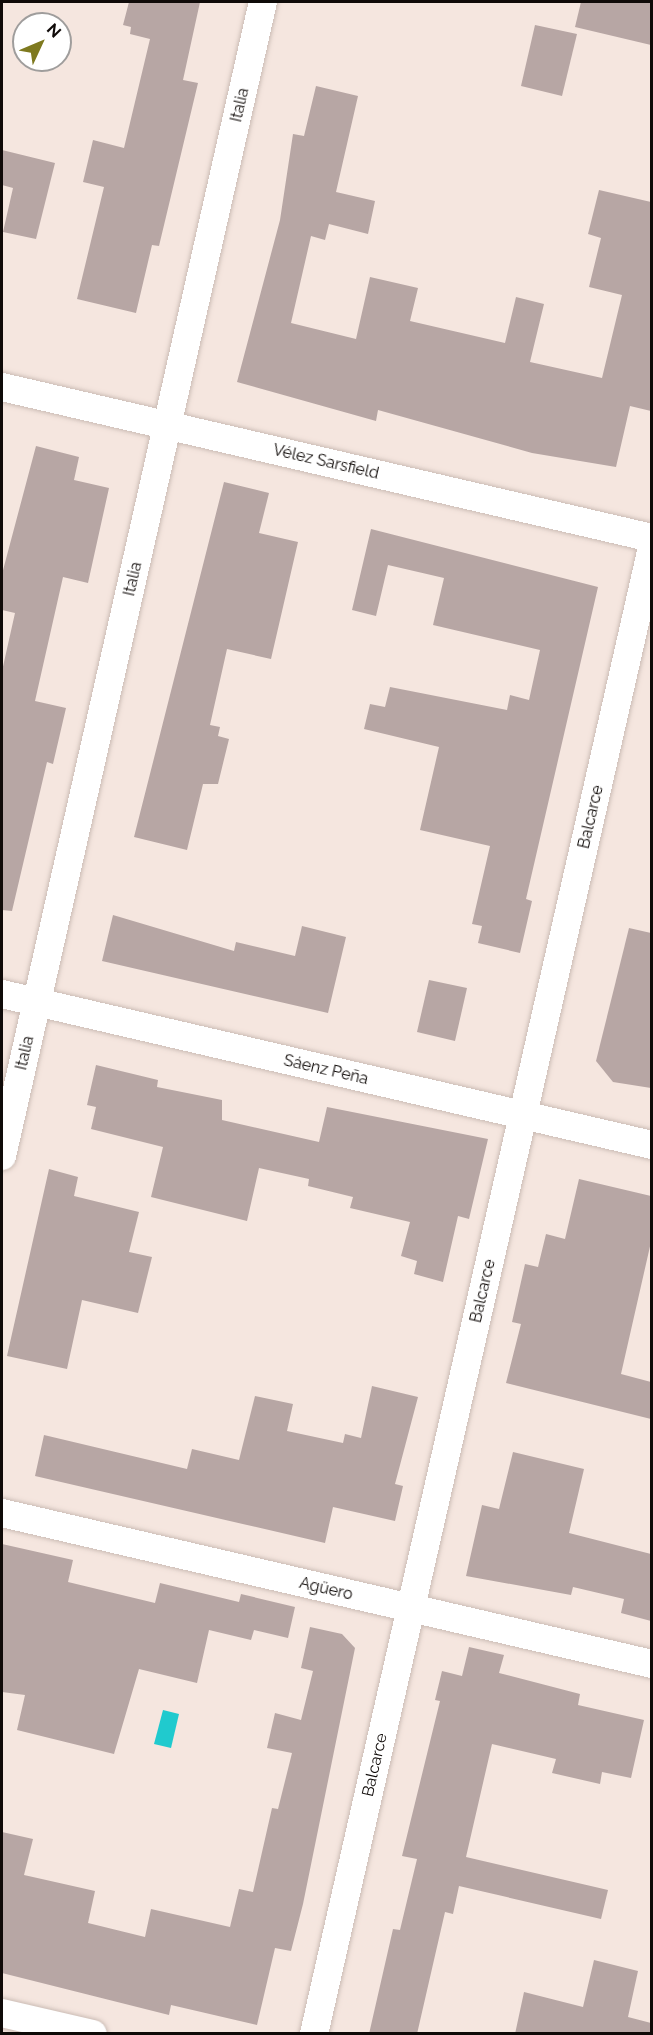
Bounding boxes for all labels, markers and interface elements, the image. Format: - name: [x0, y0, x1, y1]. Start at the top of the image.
- north arrow: [12, 12, 72, 72]
- text: N: [43, 20, 65, 42]
- street label: Italia: [227, 86, 253, 124]
- street label: Vélez Sarsfield: [271, 440, 381, 484]
- street label: Italia: [120, 560, 146, 598]
- street label: Balcarce: [574, 783, 608, 851]
- street label: Italia: [12, 1034, 38, 1072]
- street label: Sáenz Peña: [282, 1051, 370, 1089]
- street label: Balcarce: [466, 1257, 500, 1325]
- street label: Agüero: [297, 1574, 355, 1604]
- street label: Balcarce: [358, 1731, 392, 1799]

